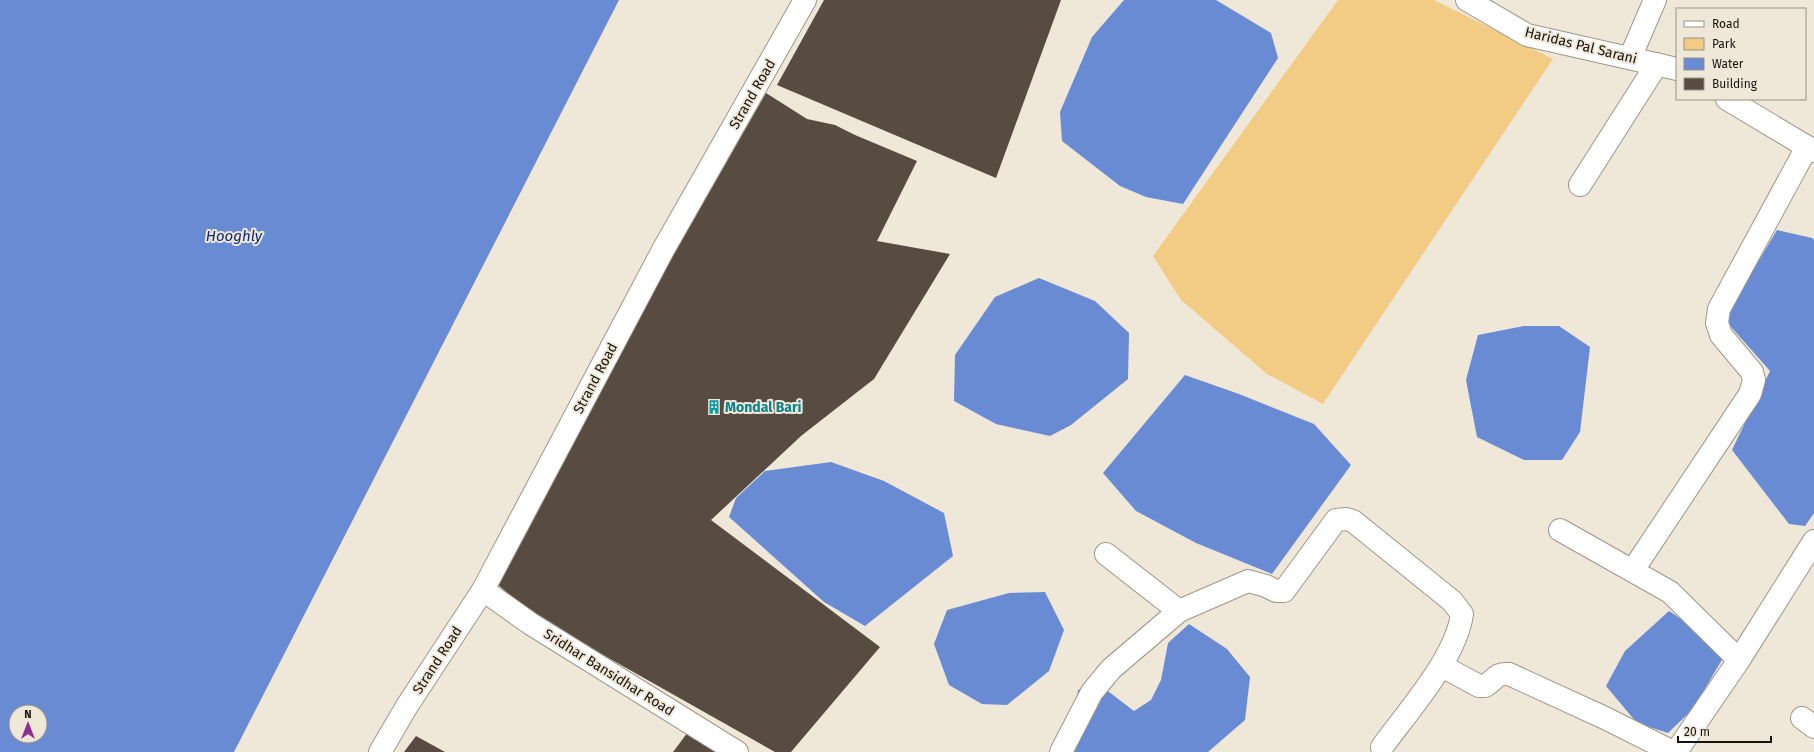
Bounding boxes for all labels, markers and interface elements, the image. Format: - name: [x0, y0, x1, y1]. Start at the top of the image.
- legend: [1676, 8, 1806, 100]
- text: Road: [1712, 17, 1740, 31]
- street label: Haridas Pal Sarani: [1523, 23, 1639, 68]
- text: Park: [1712, 37, 1736, 51]
- street label: Strand Road: [726, 56, 779, 132]
- text: Water: [1712, 57, 1744, 71]
- text: Building: [1712, 77, 1758, 91]
- water label: Hooghly: [206, 227, 263, 245]
- street label: Strand Road: [570, 340, 621, 417]
- building icon: Mondal Bari: [706, 399, 722, 415]
- place label: Mondal Bari: [725, 399, 802, 416]
- street label: Strand Road: [409, 623, 466, 698]
- street label: Sridhar Bansidhar Road: [540, 625, 677, 720]
- north arrow: [8, 704, 48, 744]
- text: N: [24, 708, 32, 721]
- scale bar: [1678, 718, 1771, 744]
- text: 20 m: [1684, 725, 1710, 739]

